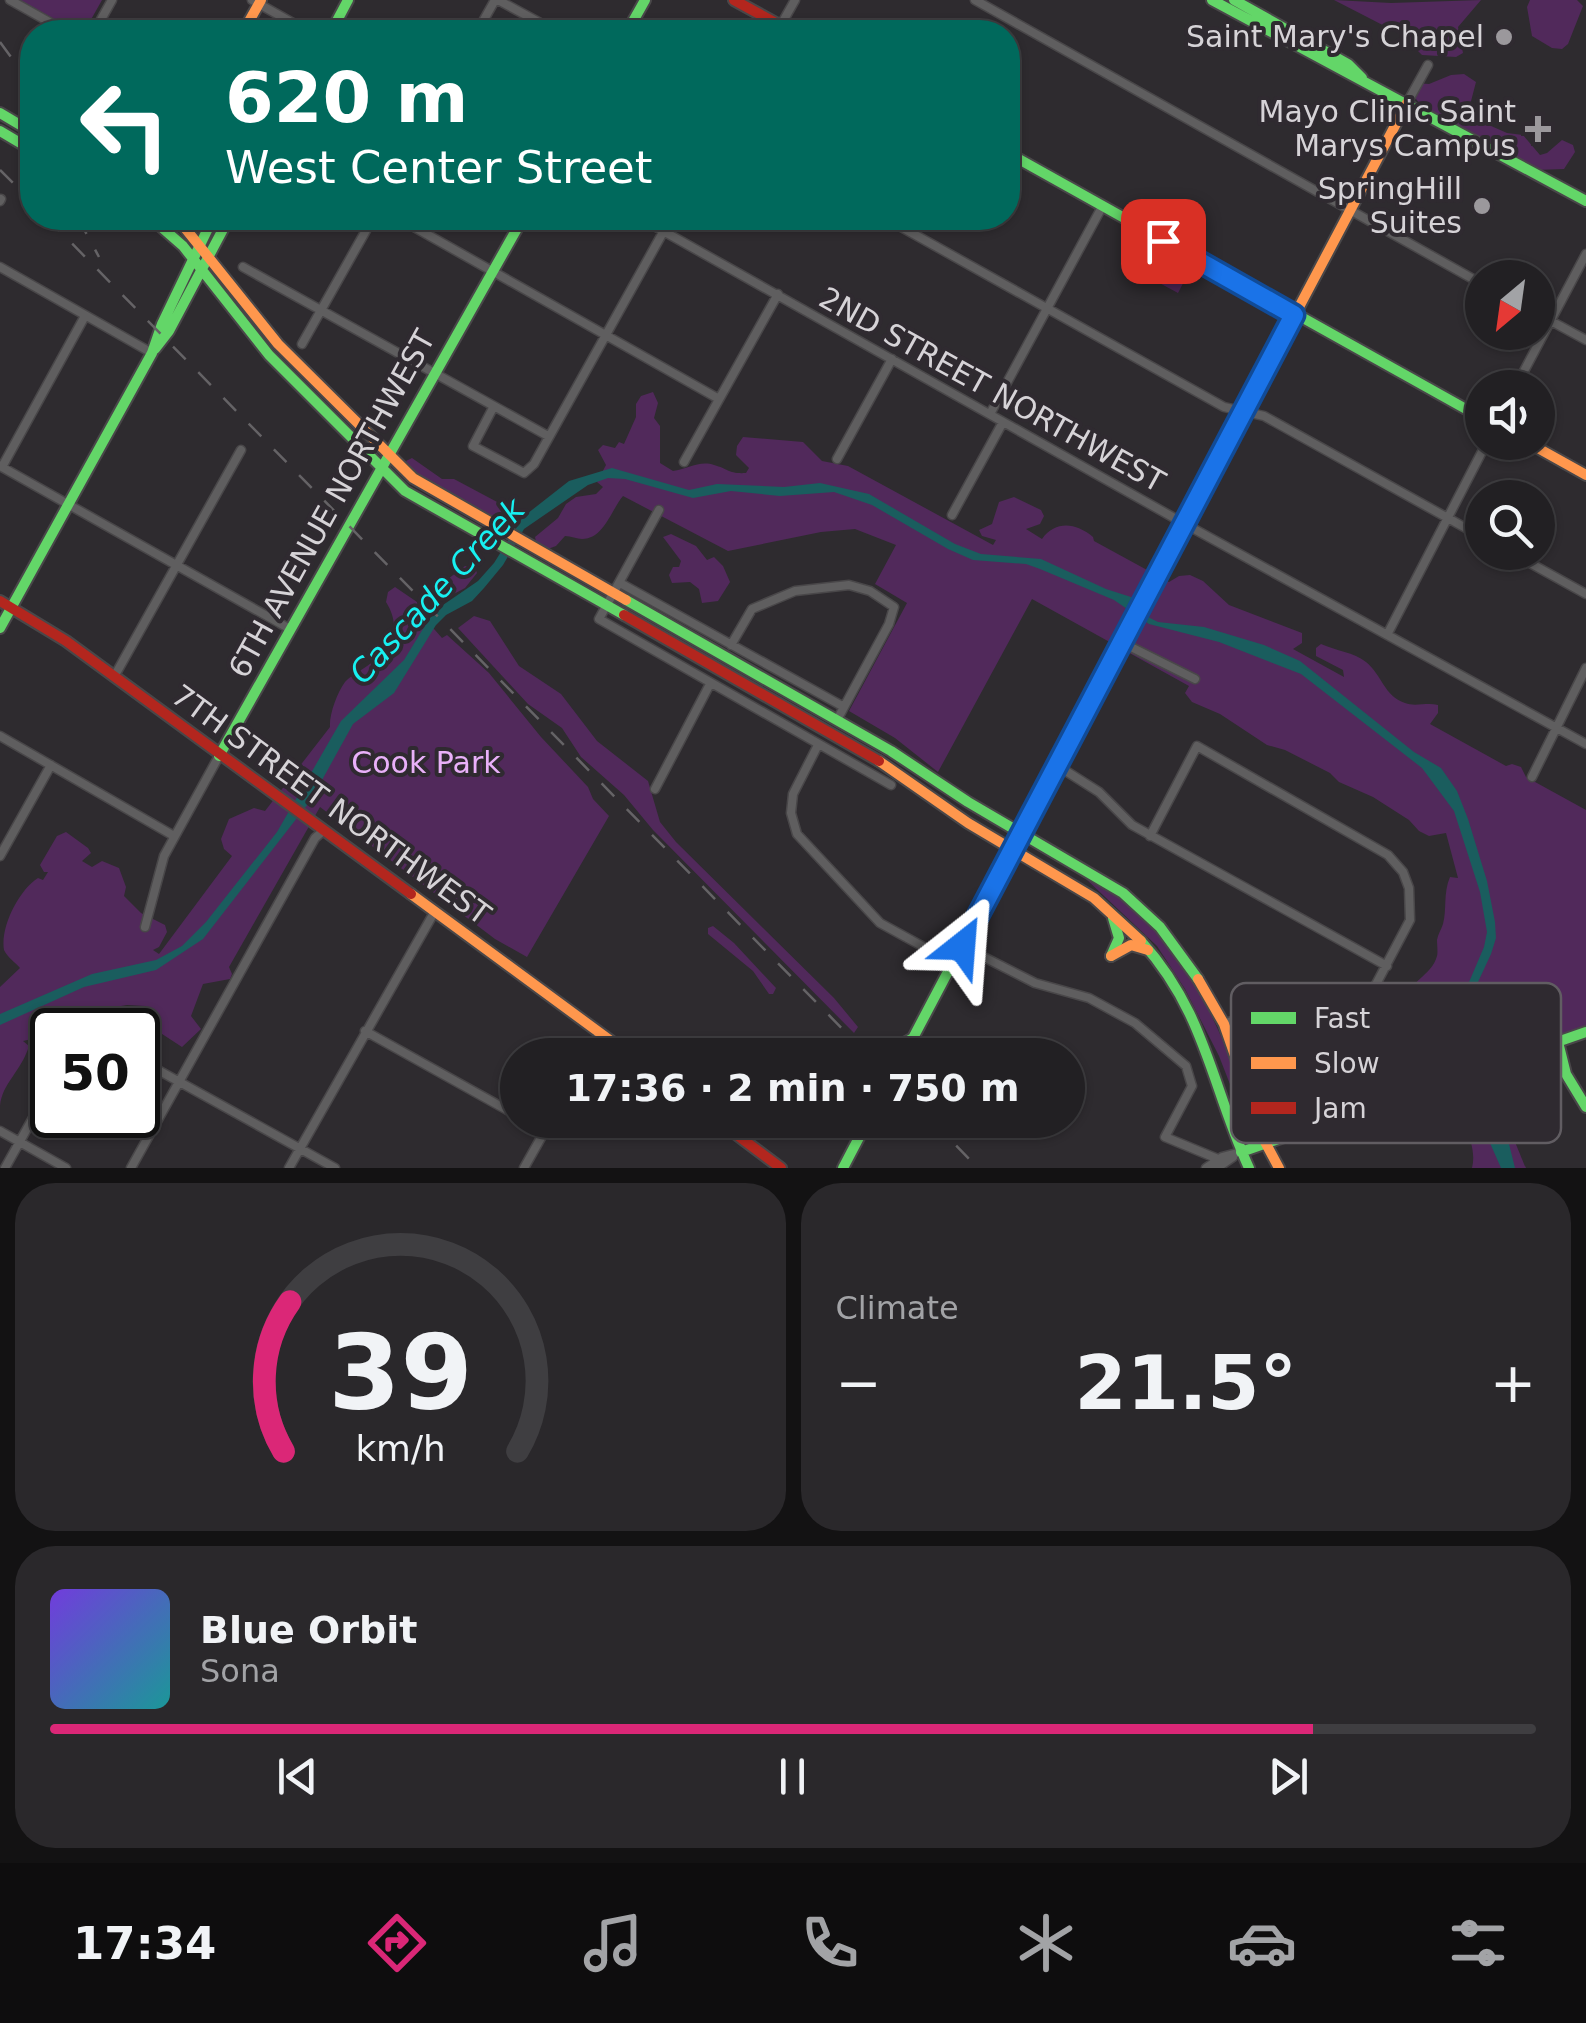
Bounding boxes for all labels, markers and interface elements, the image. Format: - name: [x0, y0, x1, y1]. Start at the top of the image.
- place label: Saint Mary's Chapel: [1186, 19, 1484, 54]
- marker: Saint Mary's Chapel: [1493, 26, 1515, 48]
- text: 620 m: [225, 57, 468, 139]
- icon: left: [60, 60, 190, 190]
- place label: Mayo Clinic Saint Marys Campus: [1259, 94, 1516, 163]
- marker: Mayo Clinic Saint Marys Campus: [1525, 116, 1551, 142]
- text: West Center Street: [225, 141, 652, 194]
- place label: SpringHill Suites: [1318, 171, 1462, 240]
- marker: SpringHill Suites: [1471, 195, 1493, 217]
- pin: [1121, 199, 1206, 284]
- icon: arrive: [1136, 214, 1191, 269]
- north arrow: [1465, 260, 1555, 350]
- map controls: [1465, 260, 1555, 570]
- street label: 2ND STREET NORTHWEST: [813, 280, 1172, 500]
- street label: 6TH AVENUE NORTHWEST: [221, 323, 442, 684]
- button: sound: [1465, 370, 1555, 460]
- button: search: [1465, 480, 1555, 570]
- water label: Cascade Creek: [341, 489, 534, 692]
- street label: 7TH STREET NORTHWEST: [165, 677, 498, 932]
- park label: Cook Park: [351, 745, 501, 780]
- position arrow: [910, 894, 1014, 998]
- legend: [1231, 983, 1561, 1143]
- text: Fast: [1314, 1002, 1370, 1035]
- speed limit sign: 50: [30, 1008, 160, 1138]
- text: Slow: [1314, 1047, 1380, 1080]
- text: 17:36 · 2 min · 750 m: [565, 1066, 1020, 1110]
- text: Jam: [1312, 1092, 1367, 1125]
- text: Climate: [836, 1289, 959, 1327]
- text: 39: [328, 1312, 473, 1434]
- text: 21.5°: [1074, 1339, 1297, 1427]
- text: −: [836, 1351, 882, 1415]
- text: +: [1490, 1351, 1536, 1415]
- text: km/h: [355, 1428, 445, 1469]
- text: Blue Orbit: [200, 1608, 417, 1652]
- text: Sona: [200, 1652, 280, 1690]
- icon: previous: [270, 1749, 325, 1804]
- icon: pause: [765, 1749, 820, 1804]
- icon: next: [1261, 1749, 1316, 1804]
- icon: directions: [362, 1908, 432, 1978]
- icon: music: [578, 1908, 648, 1978]
- icon: phone: [795, 1908, 865, 1978]
- icon: climate: [1011, 1908, 1081, 1978]
- icon: car: [1227, 1908, 1297, 1978]
- icon: filters: [1443, 1908, 1513, 1978]
- text: 17:34: [73, 1917, 216, 1970]

